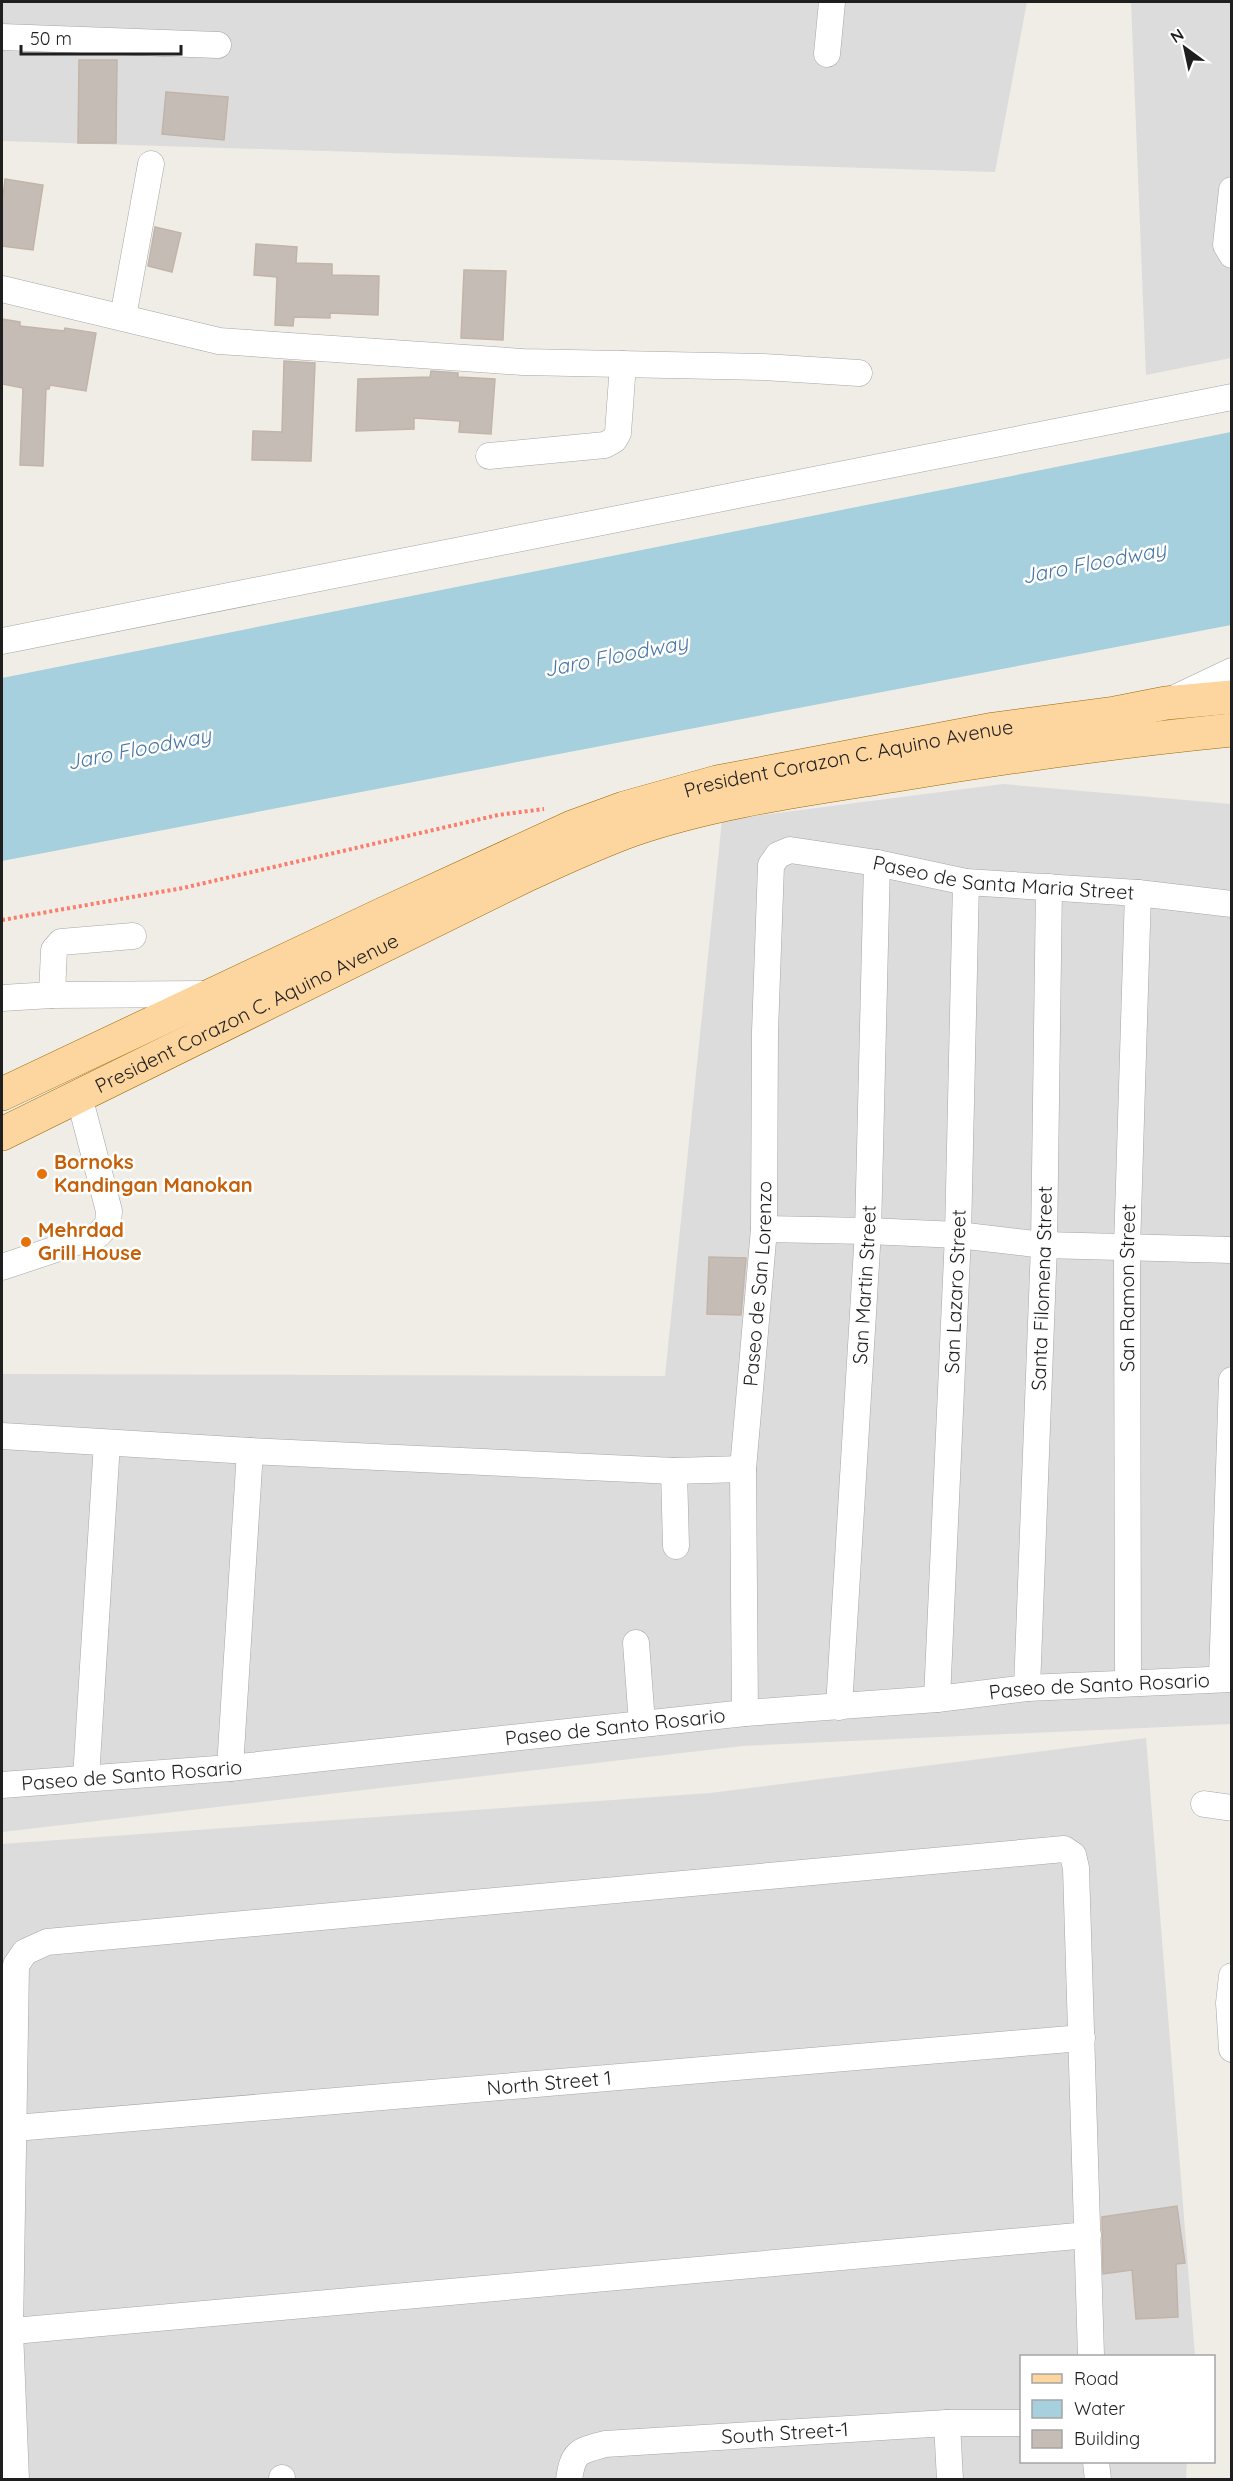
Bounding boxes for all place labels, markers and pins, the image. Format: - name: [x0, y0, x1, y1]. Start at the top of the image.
- place label: Bornoks Kandingan Manokan: [54, 1149, 253, 1197]
- marker: Bornoks Kandingan Manokan: [35, 1167, 49, 1181]
- place label: Mehrdad Grill House: [38, 1217, 142, 1265]
- marker: Mehrdad Grill House: [19, 1235, 33, 1249]

